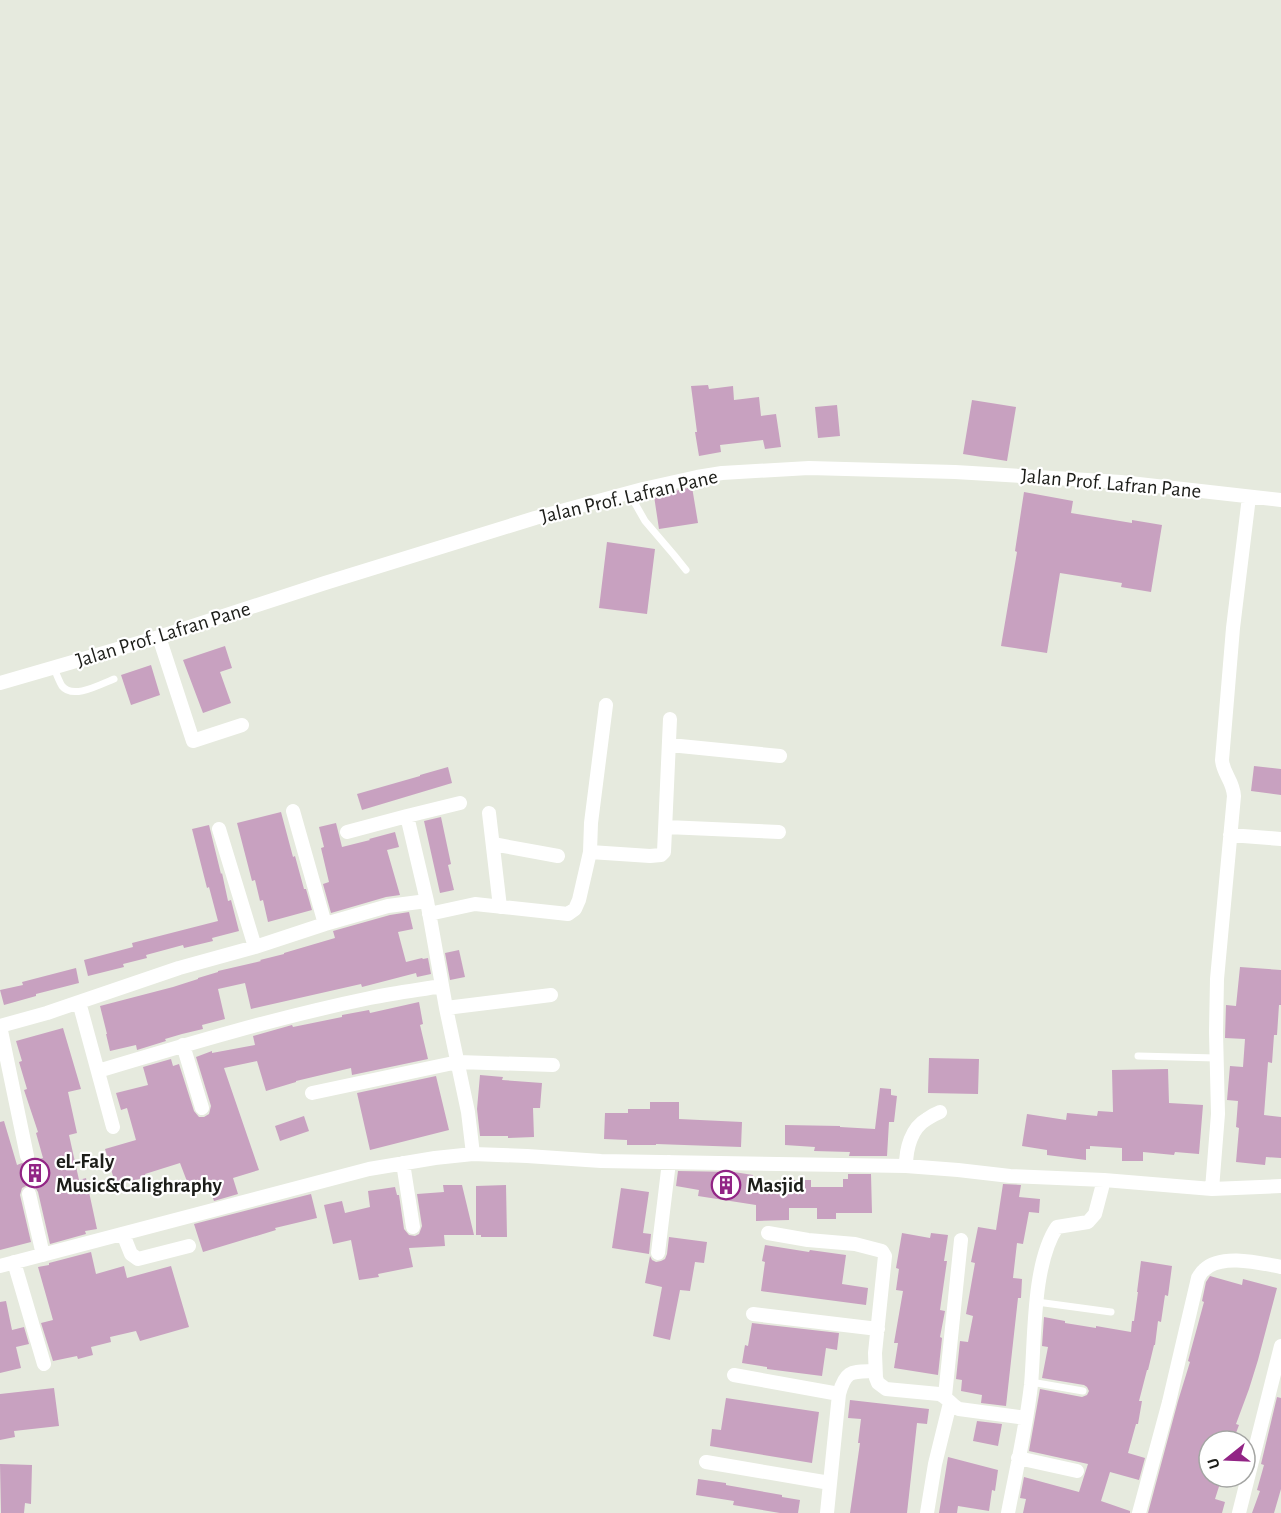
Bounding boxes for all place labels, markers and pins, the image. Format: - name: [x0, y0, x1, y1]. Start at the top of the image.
- place label: eL-Faly Music&Calighraphy: [56, 1151, 222, 1196]
- building icon: eL-Faly Music&Calighraphy: [19, 1157, 51, 1189]
- building icon: Masjid: [710, 1169, 742, 1201]
- place label: Masjid: [747, 1175, 804, 1196]

